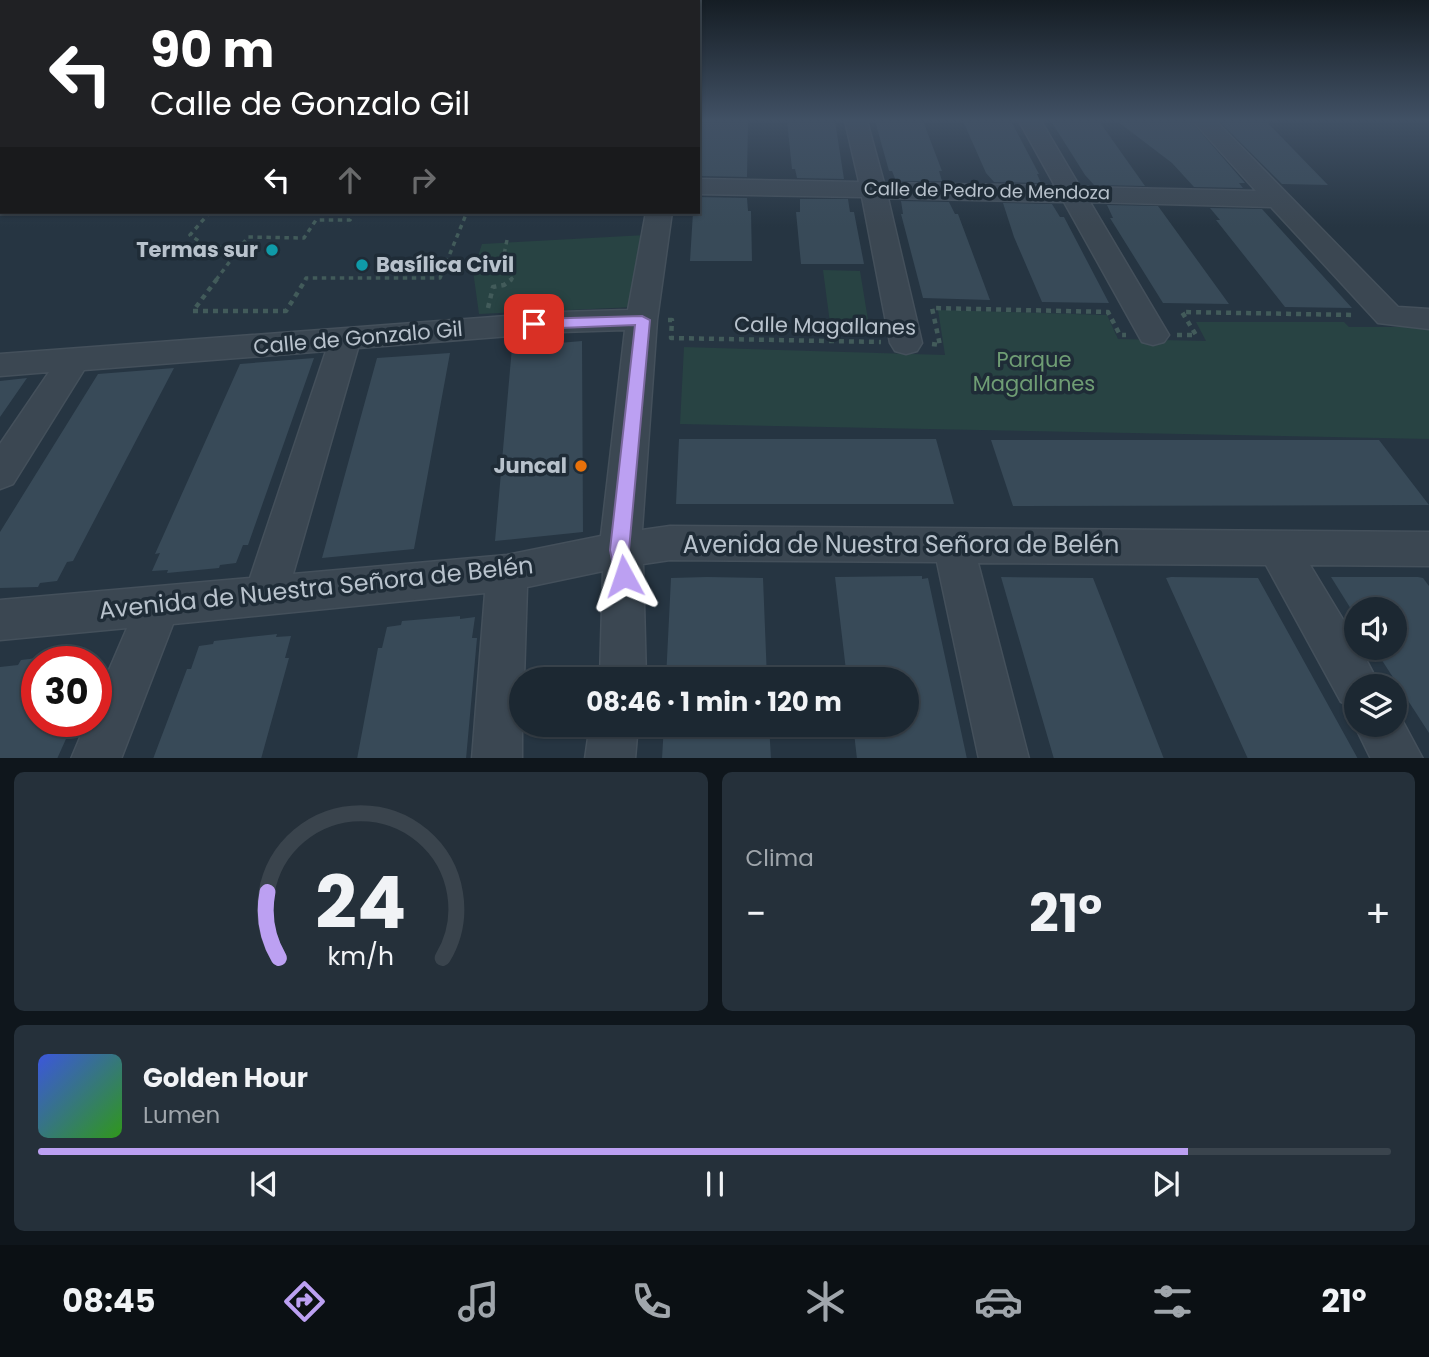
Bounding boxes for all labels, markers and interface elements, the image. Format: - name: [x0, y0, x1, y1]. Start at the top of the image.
- text: 90 m: [150, 16, 274, 84]
- icon: left: [35, 28, 126, 119]
- text: Calle de Gonzalo Gil: [150, 81, 470, 126]
- icon: left: [258, 161, 296, 199]
- icon: ahead: [331, 161, 369, 199]
- icon: right: [404, 161, 442, 199]
- street label: Calle de Pedro de Mendoza: [864, 176, 1110, 205]
- place label: Termas sur: [136, 235, 258, 264]
- marker: Termas sur: [264, 242, 280, 258]
- place label: Basílica Civil: [376, 250, 514, 279]
- marker: Basílica Civil: [354, 257, 370, 273]
- pin: [504, 294, 564, 354]
- icon: arrive: [515, 305, 553, 343]
- street label: Calle Magallanes: [734, 309, 916, 342]
- street label: Calle de Gonzalo Gil: [252, 314, 464, 361]
- park label: Parque Magallanes: [973, 345, 1095, 398]
- place label: Juncal: [493, 451, 567, 480]
- marker: Juncal: [573, 458, 589, 474]
- street label: Avenida de Nuestra Señora de Belén: [683, 528, 1119, 561]
- position arrow: [587, 539, 661, 613]
- street label: Avenida de Nuestra Señora de Belén: [97, 548, 535, 627]
- map controls: [1344, 597, 1407, 737]
- button: sound: [1344, 597, 1407, 660]
- speed limit sign: 30: [21, 646, 112, 737]
- button: layers: [1344, 674, 1407, 737]
- text: 08:46 · 1 min · 120 m: [586, 684, 842, 720]
- text: Clima: [746, 842, 814, 874]
- text: 24: [315, 852, 406, 953]
- text: 21°: [1029, 877, 1102, 950]
- text: −: [746, 887, 766, 940]
- text: +: [1365, 887, 1391, 940]
- text: km/h: [327, 938, 394, 973]
- text: Golden Hour: [143, 1060, 308, 1096]
- text: Lumen: [143, 1099, 220, 1131]
- icon: previous: [245, 1165, 283, 1203]
- icon: pause: [696, 1165, 734, 1203]
- icon: next: [1147, 1165, 1185, 1203]
- icon: directions: [280, 1277, 329, 1326]
- icon: music: [454, 1277, 503, 1326]
- icon: phone: [627, 1277, 676, 1326]
- icon: climate: [801, 1277, 850, 1326]
- icon: car: [974, 1277, 1023, 1326]
- icon: filters: [1148, 1277, 1197, 1326]
- text: 08:45: [62, 1278, 155, 1323]
- text: 21°: [1321, 1278, 1367, 1323]

